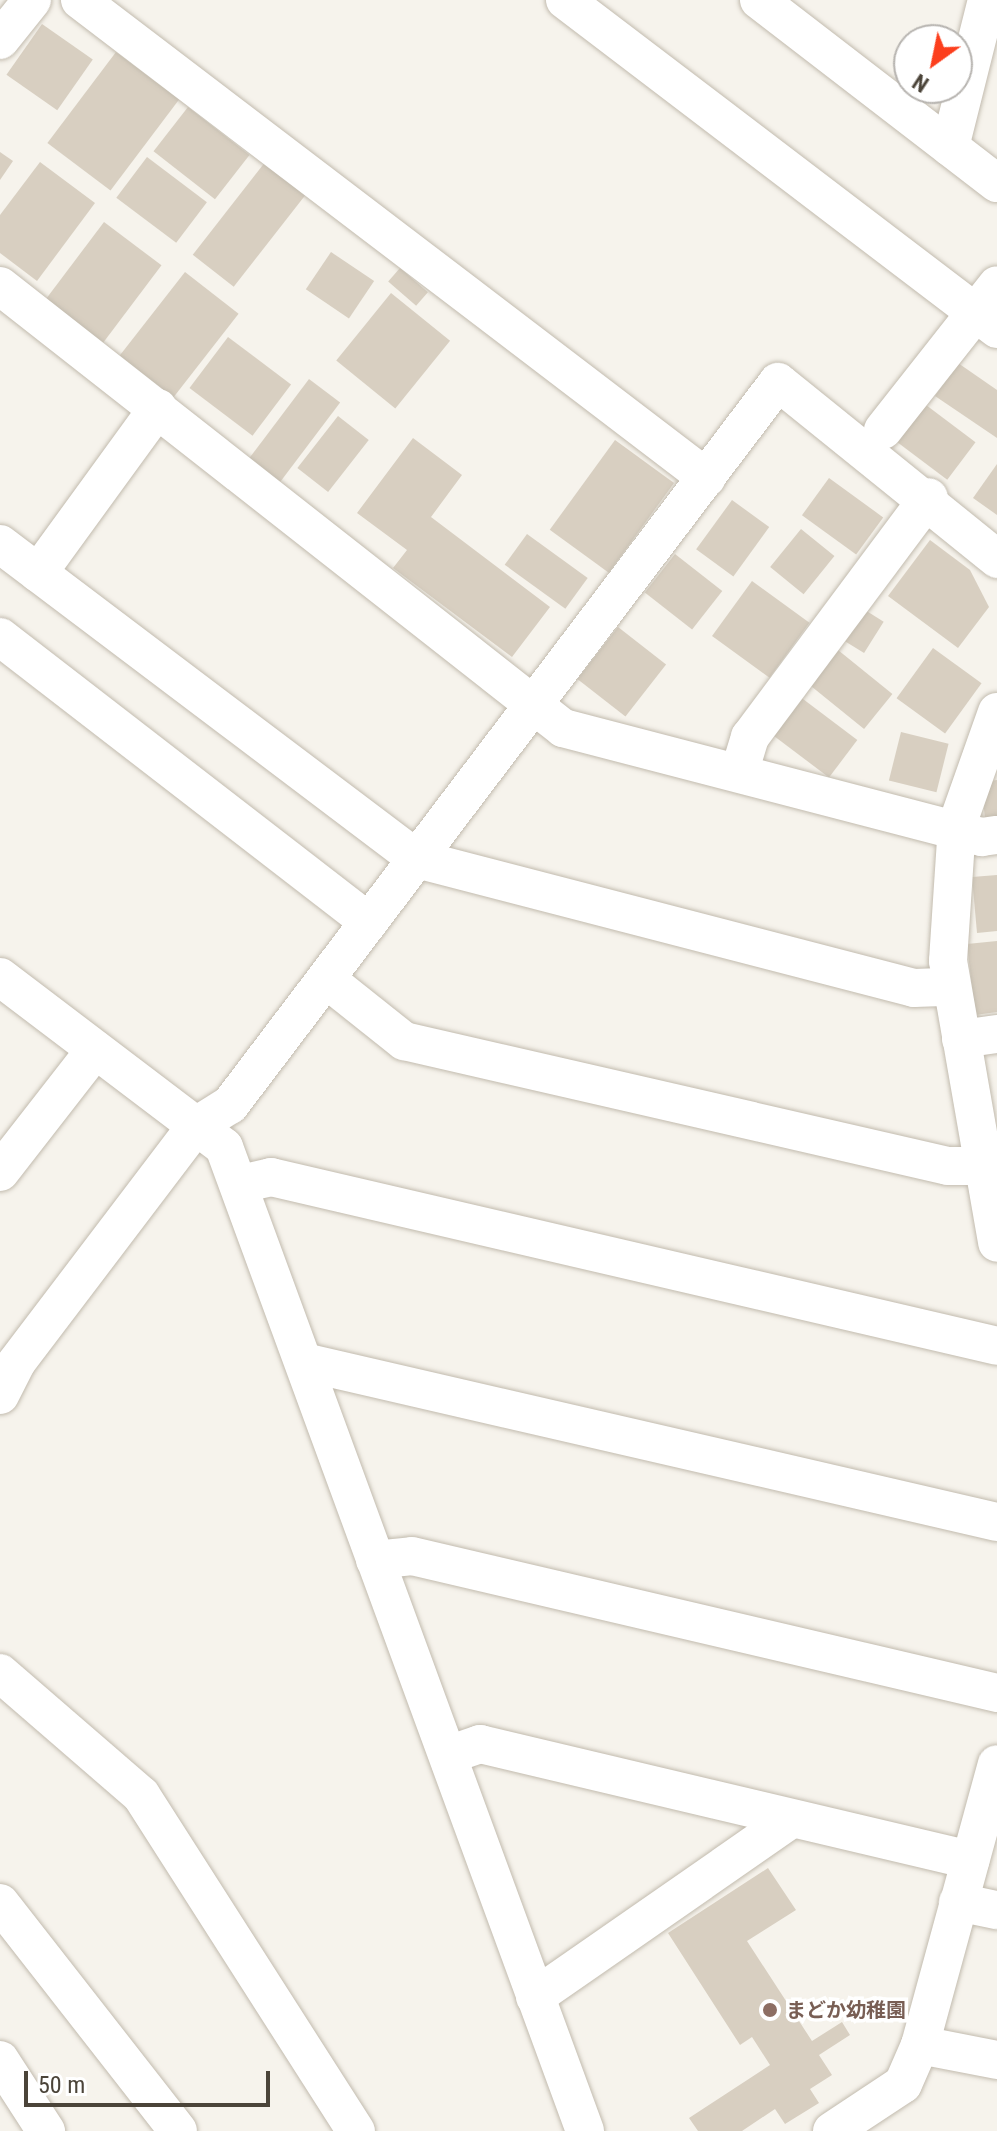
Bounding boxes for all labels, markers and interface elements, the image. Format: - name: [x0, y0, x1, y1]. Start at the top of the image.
- north arrow: [893, 24, 973, 104]
- text: N: [908, 69, 933, 97]
- place label: まどか幼稚園: [786, 1998, 906, 2022]
- marker: まどか幼稚園: [761, 2001, 779, 2019]
- scale bar: [28, 2055, 274, 2105]
- text: 50 m: [38, 2071, 85, 2099]

